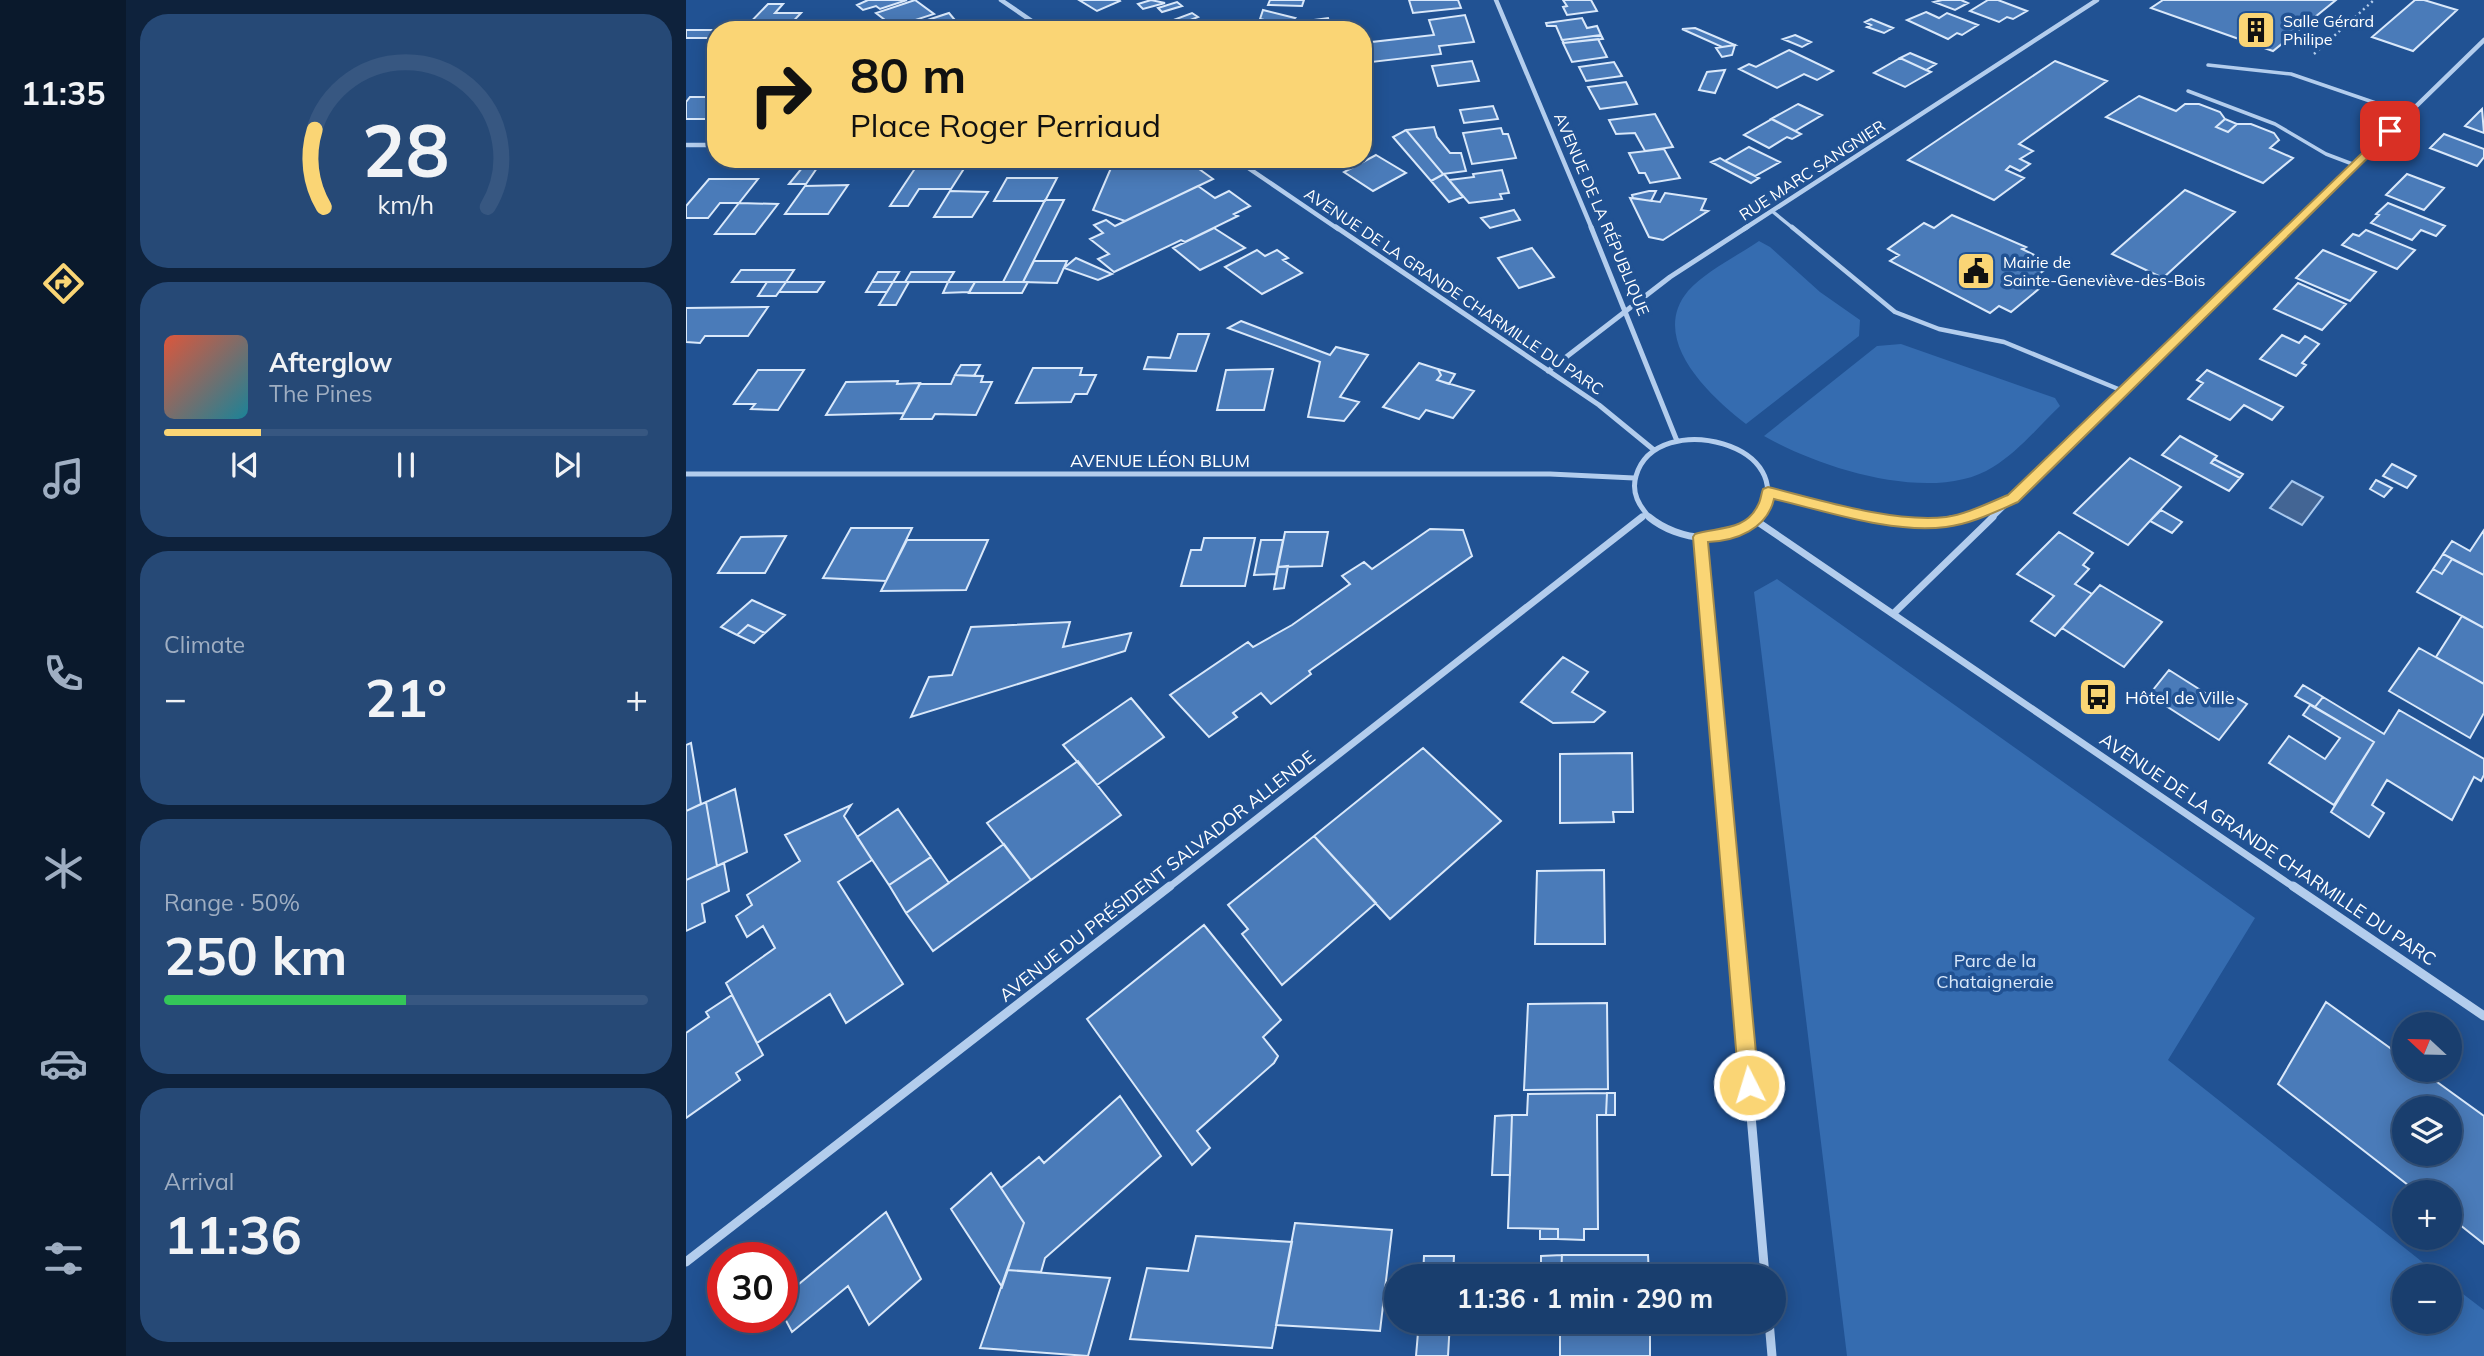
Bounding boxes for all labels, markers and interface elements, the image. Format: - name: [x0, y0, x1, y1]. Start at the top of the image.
- building icon: Salle Gérard Philipe: [2235, 9, 2277, 51]
- place label: Salle Gérard Philipe: [2283, 11, 2374, 49]
- text: 80 m: [850, 44, 966, 105]
- icon: right: [735, 49, 826, 140]
- text: 11:35: [21, 73, 105, 113]
- pin: [2360, 101, 2420, 161]
- text: 28: [362, 105, 450, 196]
- text: Place Roger Perriaud: [850, 105, 1161, 145]
- street label: AVENUE DE LA RÉPUBLIQUE: [1550, 110, 1654, 318]
- icon: arrive: [2371, 112, 2409, 150]
- street label: RUE MARC SANGNIER: [1735, 115, 1889, 225]
- street label: AVENUE DE LA GRANDE CHARMILLE DU PARC: [1301, 183, 1607, 399]
- text: km/h: [378, 189, 434, 220]
- public building icon: Mairie de Sainte-Geneviève-des-Bois: [1955, 250, 1997, 292]
- place label: Mairie de Sainte-Geneviève-des-Bois: [2003, 252, 2206, 290]
- icon: directions: [39, 259, 88, 308]
- text: Afterglow: [269, 346, 392, 379]
- text: The Pines: [269, 379, 373, 408]
- icon: previous: [226, 446, 264, 484]
- icon: pause: [387, 446, 425, 484]
- icon: next: [548, 446, 586, 484]
- street label: AVENUE LÉON BLUM: [1070, 449, 1250, 472]
- icon: music: [39, 454, 88, 503]
- text: Climate: [164, 630, 245, 659]
- icon: phone: [39, 649, 88, 698]
- text: 21°: [365, 665, 447, 730]
- text: −: [164, 674, 187, 722]
- text: +: [625, 674, 648, 722]
- bus stop icon: Hôtel de Ville: [2077, 676, 2119, 718]
- place label: Hôtel de Ville: [2125, 686, 2234, 709]
- street label: AVENUE DE LA GRANDE CHARMILLE DU PARC: [2096, 727, 2440, 971]
- street label: AVENUE DU PRÉSIDENT SALVADOR ALLENDE: [994, 745, 1320, 1007]
- icon: climate: [39, 844, 88, 893]
- text: Range · 50%: [164, 888, 300, 917]
- text: 250 km: [164, 923, 347, 988]
- park label: Parc de la Chataigneraie: [1936, 949, 2054, 993]
- north arrow: [2392, 1012, 2462, 1082]
- map controls: [2392, 1012, 2462, 1334]
- icon: car: [39, 1039, 88, 1088]
- position arrow: [1712, 1048, 1786, 1122]
- button: layers: [2392, 1096, 2462, 1166]
- text: Arrival: [164, 1167, 234, 1196]
- button: +: [2392, 1180, 2462, 1250]
- text: 11:36: [164, 1202, 302, 1267]
- icon: filters: [39, 1234, 88, 1283]
- speed limit sign: 30: [707, 1242, 798, 1333]
- button: −: [2392, 1264, 2462, 1334]
- text: 11:36 · 1 min · 290 m: [1457, 1282, 1713, 1315]

